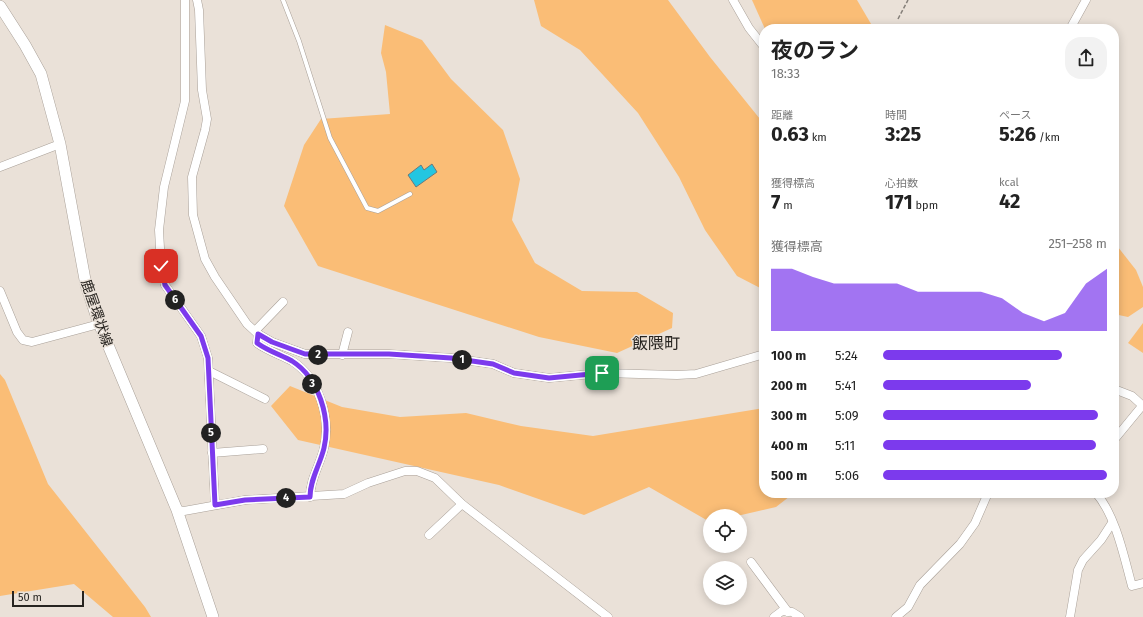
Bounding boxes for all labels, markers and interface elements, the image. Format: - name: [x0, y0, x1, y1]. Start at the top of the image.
- text: 夜のラン: [771, 37, 859, 64]
- button: share: [1065, 37, 1107, 79]
- text: 18:33: [771, 66, 800, 81]
- text: 距離: [771, 109, 793, 122]
- text: 時間: [885, 109, 907, 122]
- text: ペース: [999, 109, 1031, 122]
- text: 0.63: [771, 122, 809, 146]
- text: 3:25: [885, 122, 921, 146]
- text: 5:26: [999, 122, 1036, 146]
- text: km: [809, 131, 827, 144]
- text: /km: [1036, 131, 1060, 144]
- text: kcal: [999, 176, 1019, 189]
- text: 獲得標高: [771, 177, 815, 190]
- text: 心拍数: [885, 177, 918, 190]
- text: 42: [999, 189, 1020, 213]
- text: 7: [771, 190, 780, 214]
- text: 171: [885, 190, 913, 214]
- text: m: [780, 199, 793, 212]
- text: bpm: [913, 199, 938, 212]
- text: 251–258 m: [1048, 236, 1107, 251]
- text: 獲得標高: [771, 239, 823, 254]
- pin: [144, 249, 178, 283]
- icon: check: [150, 255, 172, 277]
- street label: 鹿屋環状線: [77, 277, 116, 349]
- pin: 6: [165, 290, 185, 310]
- text: 6: [172, 293, 178, 306]
- district label: 飯隈町: [632, 334, 680, 353]
- pin: 2: [308, 345, 328, 365]
- text: 2: [315, 348, 321, 361]
- text: 100 m: [771, 348, 806, 363]
- text: 5:24: [835, 348, 858, 363]
- pin: 1: [452, 350, 472, 370]
- text: 1: [459, 353, 465, 366]
- pin: [585, 356, 619, 390]
- icon: arrive: [591, 362, 613, 384]
- pin: 3: [302, 374, 322, 394]
- text: 3: [309, 377, 315, 390]
- text: 200 m: [771, 378, 807, 393]
- text: 5:41: [835, 378, 856, 393]
- text: 300 m: [771, 408, 807, 423]
- text: 5:09: [835, 408, 859, 423]
- pin: 5: [201, 423, 221, 443]
- text: 5: [208, 426, 214, 439]
- text: 400 m: [771, 438, 808, 453]
- text: 5:11: [835, 438, 855, 453]
- text: 500 m: [771, 468, 807, 483]
- text: 5:06: [835, 468, 859, 483]
- pin: 4: [276, 488, 296, 508]
- text: 4: [283, 491, 289, 504]
- map controls: [703, 509, 747, 605]
- button: locate: [703, 509, 747, 553]
- button: layers: [703, 561, 747, 605]
- scale bar: [12, 589, 84, 608]
- text: 50 m: [18, 591, 42, 604]

